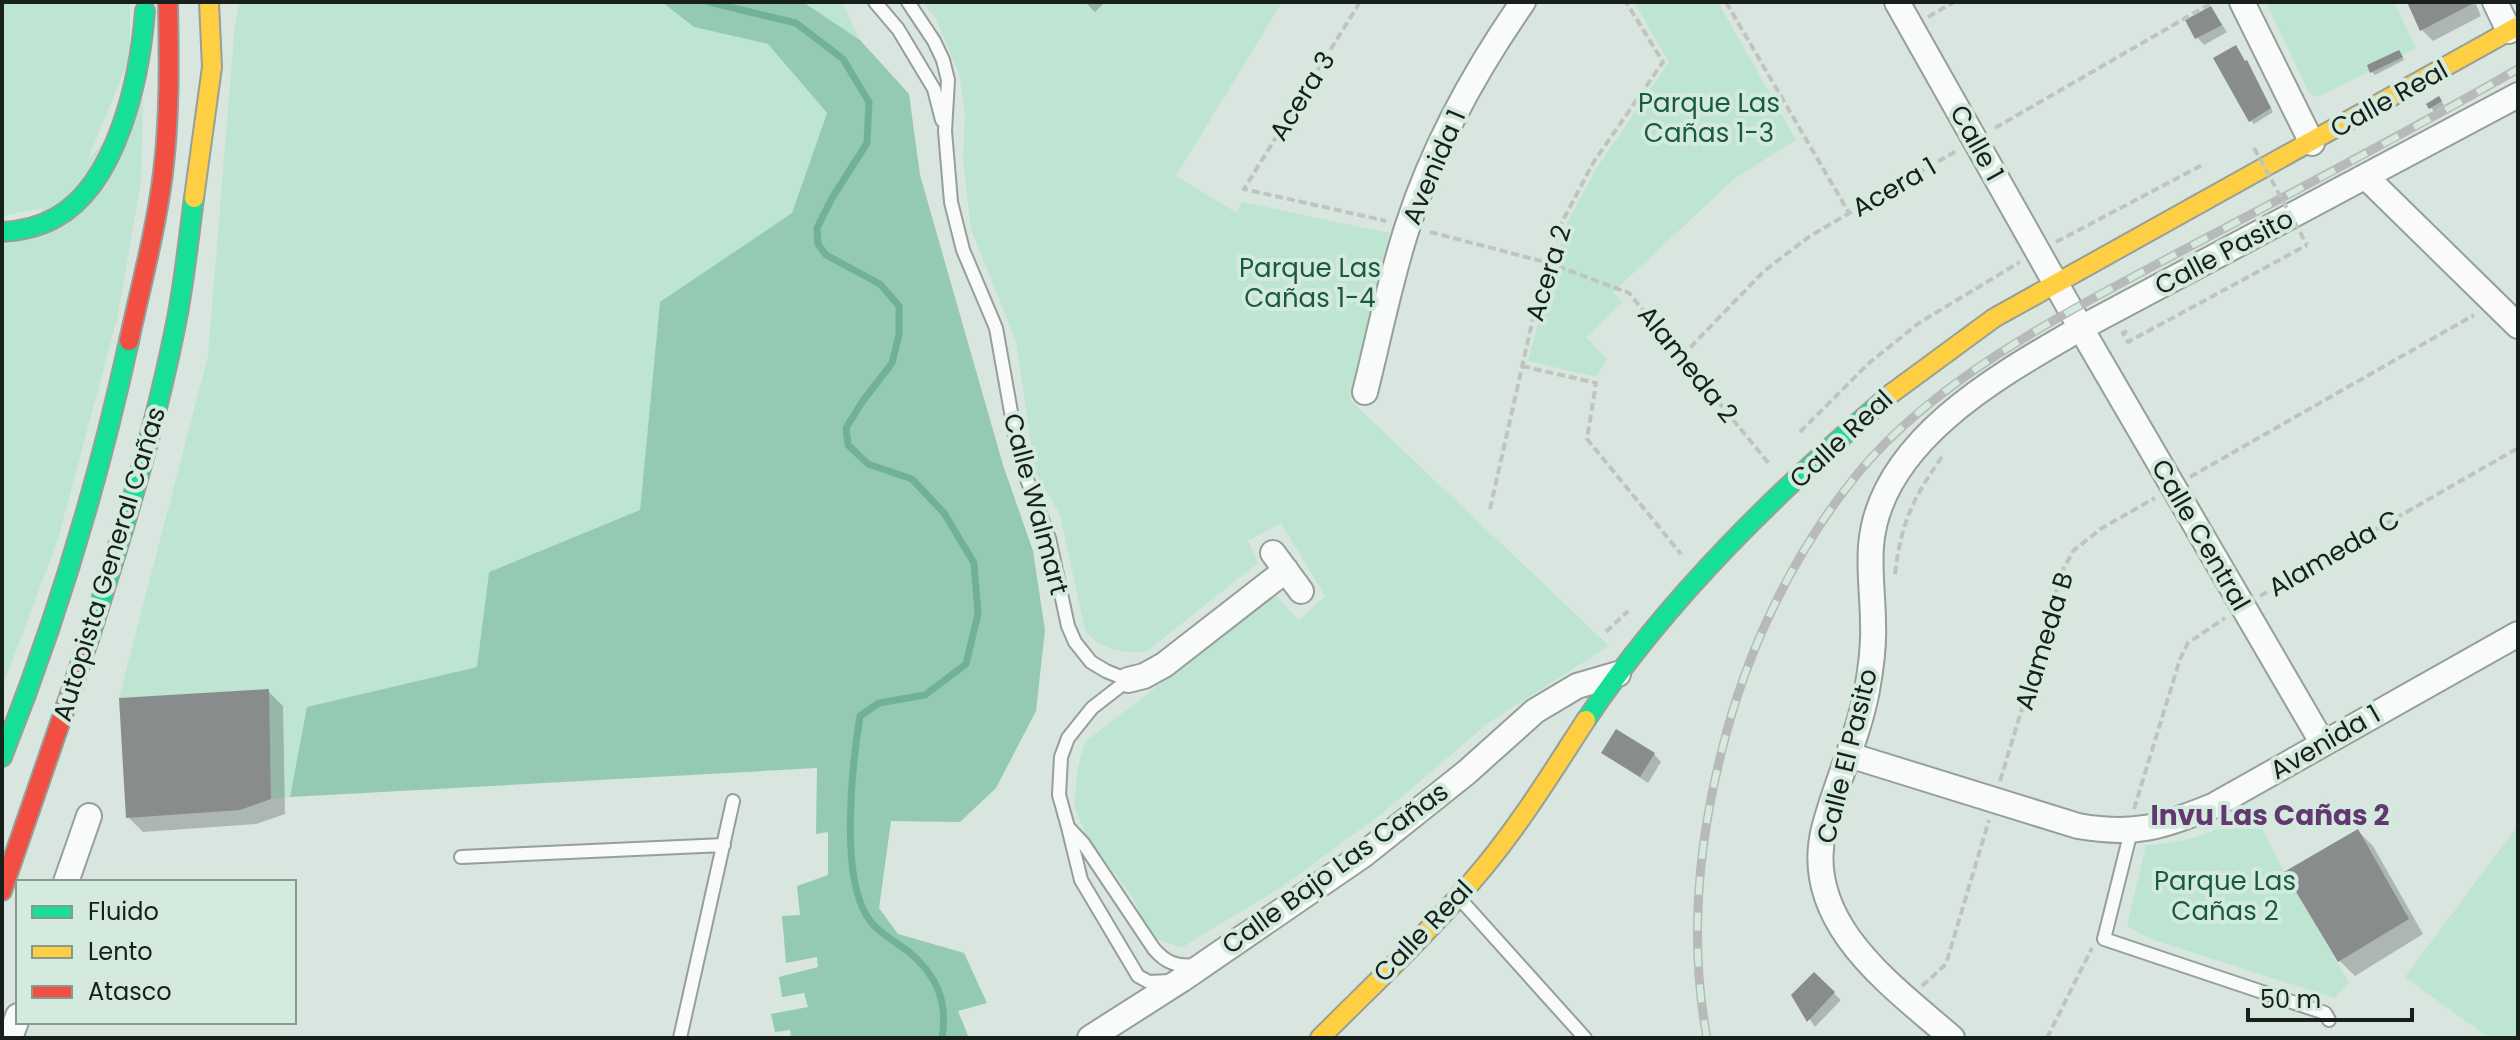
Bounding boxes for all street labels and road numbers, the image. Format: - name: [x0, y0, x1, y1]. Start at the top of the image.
- street label: Acera 3: [1261, 44, 1343, 148]
- street label: Calle Real: [2324, 52, 2454, 146]
- street label: Calle 1: [1941, 98, 2013, 188]
- street label: Avenida 1: [1394, 104, 1474, 230]
- street label: Acera 1: [1845, 148, 1943, 226]
- street label: Calle Pasito: [2148, 200, 2300, 304]
- street label: Acera 2: [1516, 221, 1580, 325]
- street label: Alameda 2: [1630, 298, 1746, 430]
- street label: Calle Real: [1781, 382, 1901, 496]
- street label: Autopista General Cañas: [44, 402, 174, 726]
- street label: Calle Walmart: [994, 409, 1078, 599]
- street label: Calle Central: [2143, 453, 2259, 617]
- street label: Alameda C: [2262, 501, 2406, 605]
- street label: Alameda B: [2006, 568, 2082, 714]
- street label: Calle El Pasito: [1808, 665, 1886, 847]
- street label: Avenida 1: [2263, 696, 2387, 788]
- street label: Calle Bajo Las Cañas: [1214, 774, 1456, 962]
- street label: Calle Real: [1365, 872, 1481, 990]

